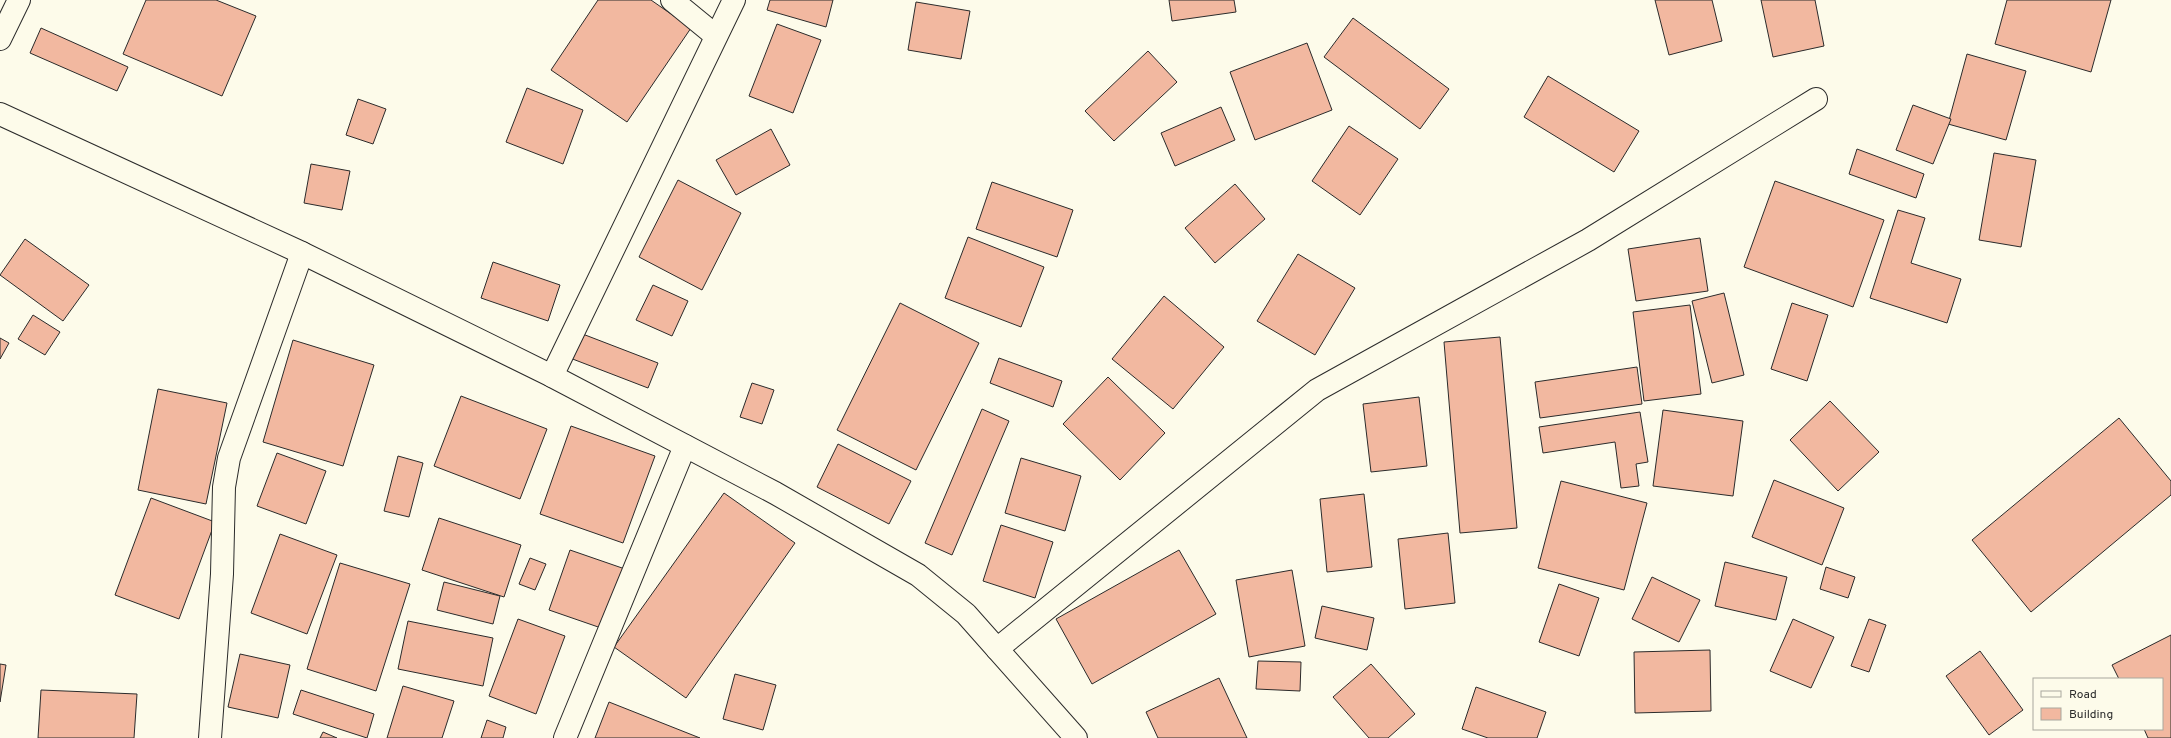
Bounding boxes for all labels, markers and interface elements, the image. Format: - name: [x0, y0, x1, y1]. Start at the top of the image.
- legend: [2033, 678, 2163, 730]
- text: Road: [2069, 687, 2097, 703]
- text: Building: [2069, 707, 2113, 723]

